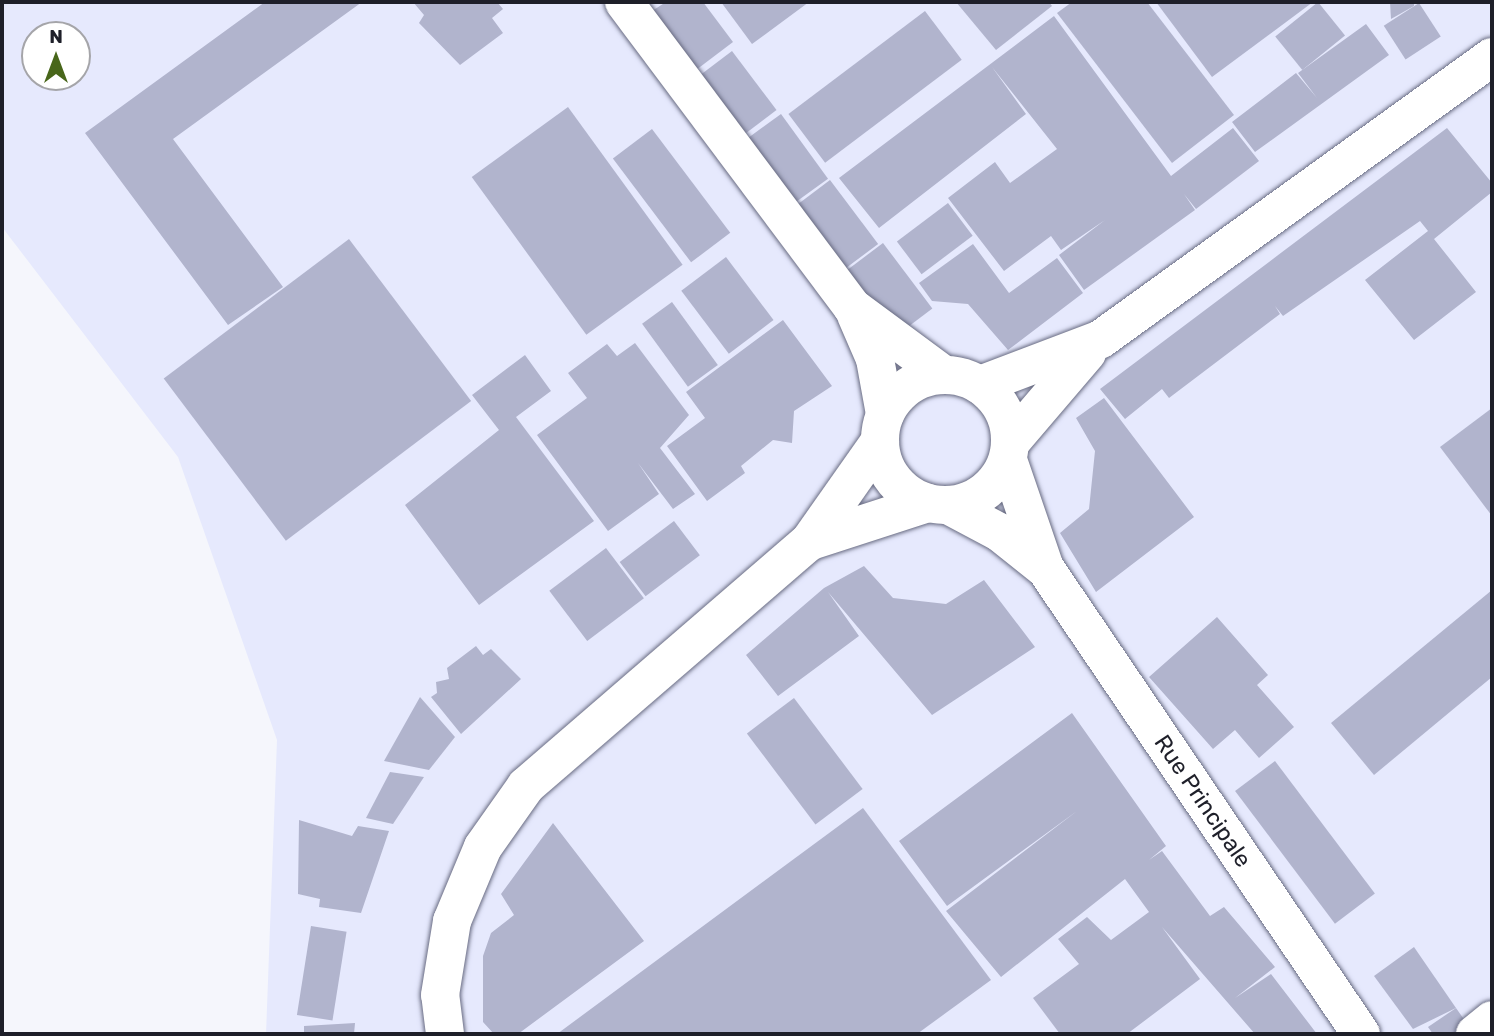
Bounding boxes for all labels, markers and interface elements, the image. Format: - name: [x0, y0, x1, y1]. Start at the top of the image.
- north arrow: [21, 21, 91, 91]
- text: N: [49, 25, 63, 48]
- street label: Rue Principale: [1149, 730, 1257, 872]

